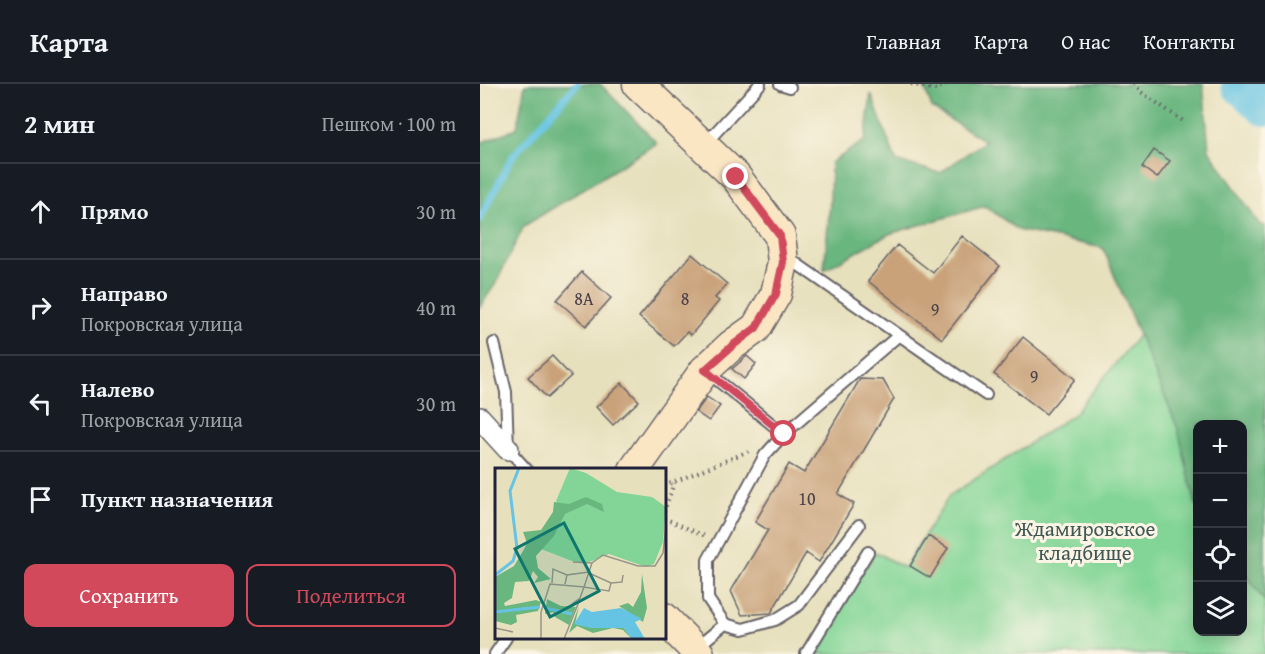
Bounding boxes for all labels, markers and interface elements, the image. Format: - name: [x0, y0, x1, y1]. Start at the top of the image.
- text: Карта: [30, 21, 108, 62]
- text: Главная: [866, 26, 941, 57]
- text: Карта: [974, 26, 1028, 57]
- text: О нас: [1061, 26, 1110, 57]
- text: Контакты: [1143, 26, 1235, 57]
- text: 2 мин: [24, 104, 95, 143]
- text: Пешком · 100 m: [322, 109, 456, 138]
- route end: [722, 163, 748, 189]
- icon: ahead: [24, 195, 57, 228]
- text: Прямо: [81, 195, 148, 227]
- text: 30 m: [416, 197, 456, 226]
- text: Направо: [81, 277, 168, 309]
- house number: 8А: [574, 285, 594, 312]
- house number: 8: [681, 285, 689, 312]
- icon: right: [24, 291, 57, 324]
- text: 40 m: [416, 293, 456, 322]
- house number: 9: [931, 296, 939, 323]
- text: Покровская улица: [81, 309, 243, 338]
- house number: 9: [1030, 363, 1038, 390]
- text: Налево: [81, 373, 154, 405]
- icon: left: [24, 387, 57, 420]
- text: 30 m: [416, 389, 456, 418]
- text: Покровская улица: [81, 405, 243, 434]
- route start: [770, 420, 796, 446]
- map controls: [1193, 420, 1247, 636]
- button: +: [1193, 420, 1247, 474]
- inset map: [495, 468, 666, 639]
- button: −: [1193, 474, 1247, 528]
- icon: arrive: [24, 483, 57, 516]
- text: Пункт назначения: [81, 483, 273, 515]
- house number: 10: [798, 485, 816, 512]
- park label: Ждамировское кладбище: [1014, 513, 1155, 568]
- button: locate: [1193, 528, 1247, 582]
- button: Сохранить: [24, 564, 234, 627]
- button: Поделиться: [246, 564, 456, 627]
- button: layers: [1193, 582, 1247, 636]

